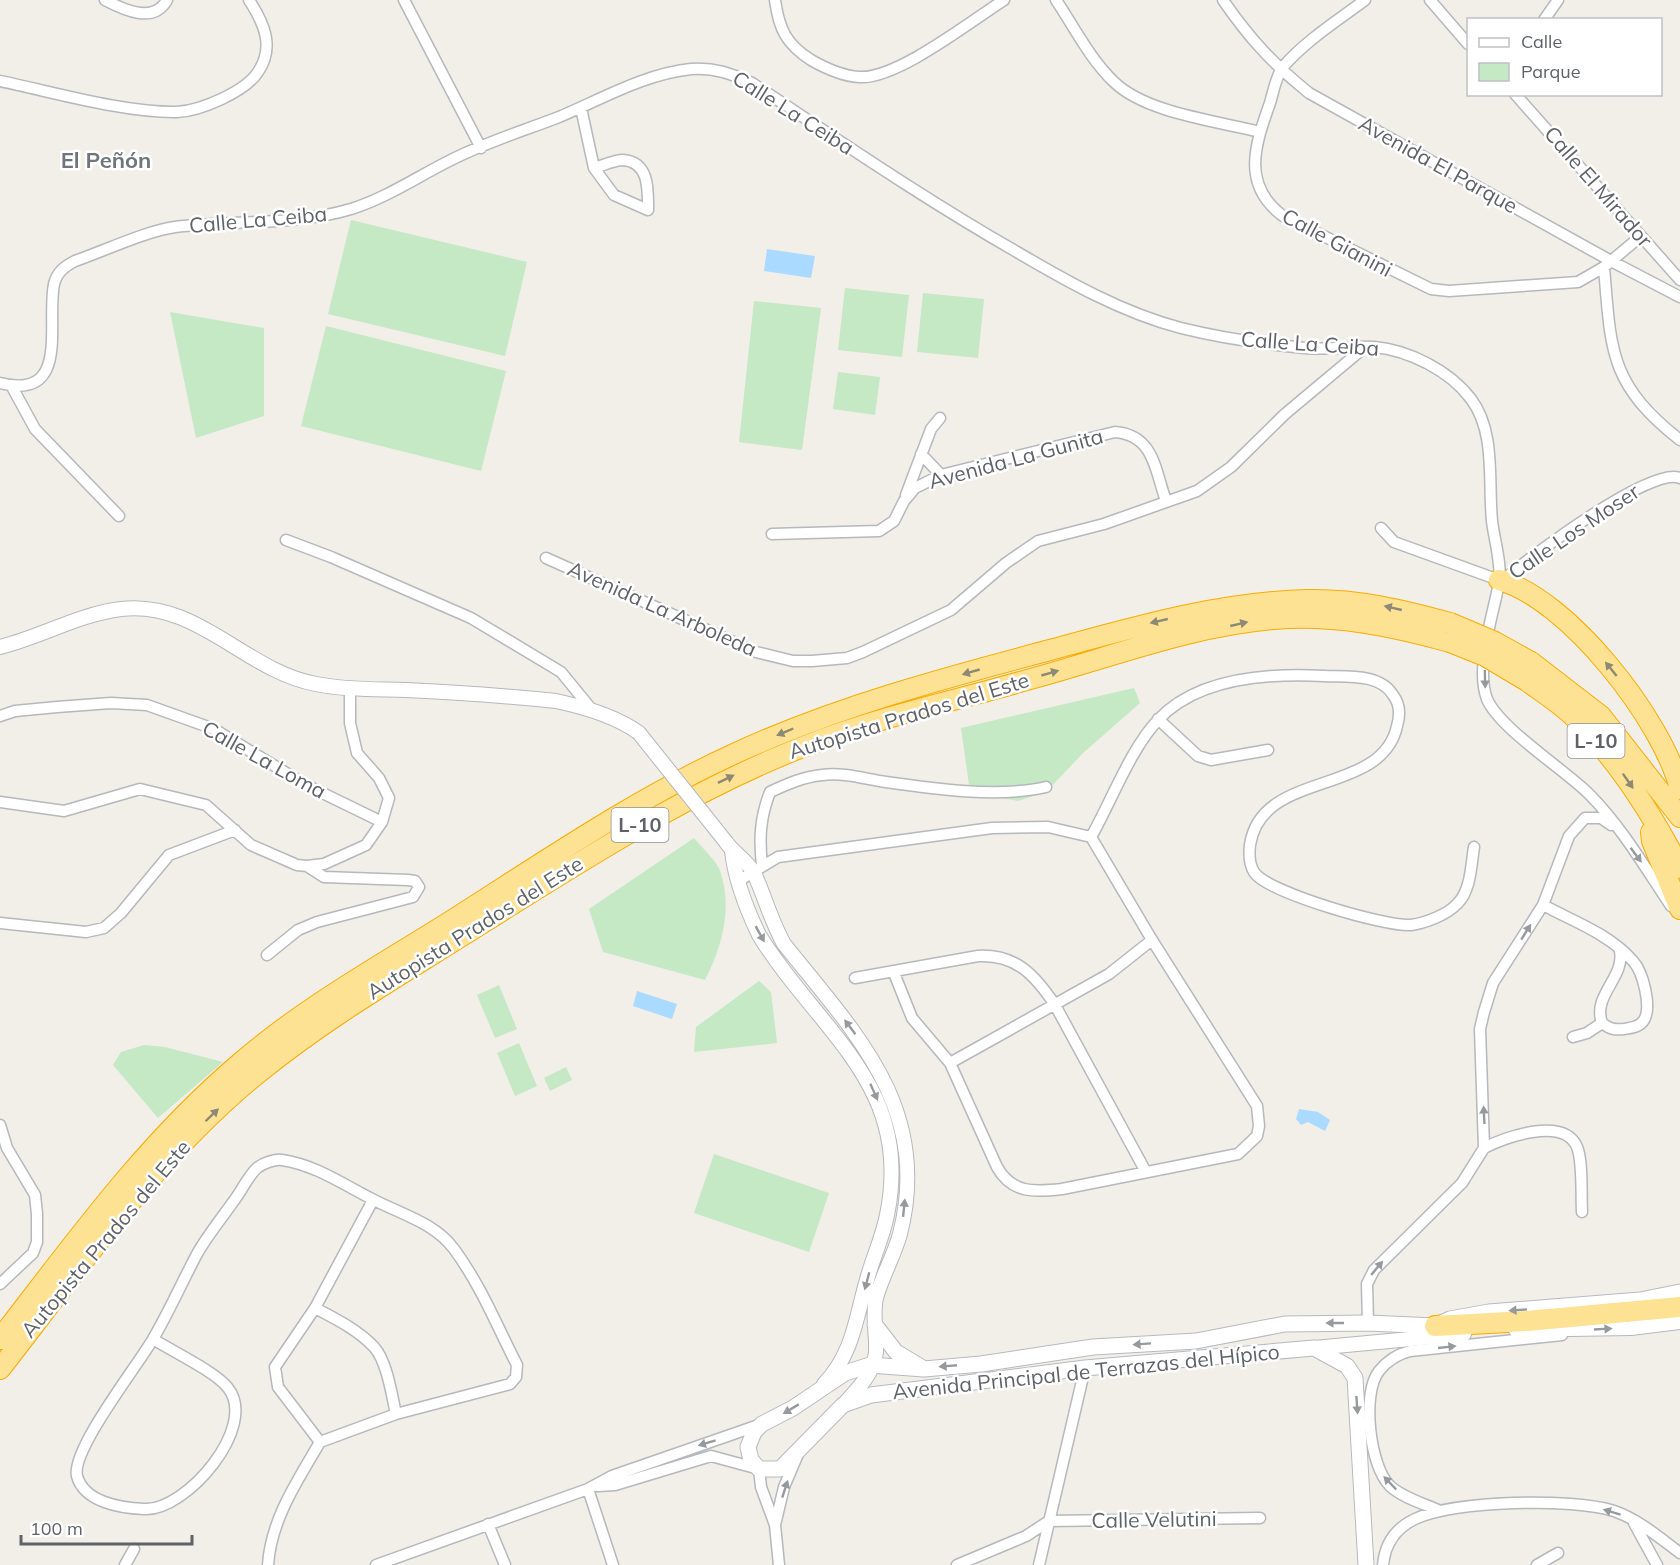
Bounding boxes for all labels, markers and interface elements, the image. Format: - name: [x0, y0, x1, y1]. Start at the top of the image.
- legend: [1467, 18, 1662, 96]
- text: Calle: [1521, 30, 1562, 53]
- text: Parque: [1521, 60, 1580, 83]
- street label: Calle La Ceiba: [728, 64, 859, 160]
- street label: Avenida El Parque: [1355, 110, 1522, 219]
- street label: Calle El Mirador: [1539, 121, 1659, 252]
- district label: El Peñón: [61, 146, 151, 174]
- street label: Calle La Ceiba: [188, 200, 328, 238]
- street label: Calle Gianini: [1278, 202, 1397, 282]
- street label: Calle La Ceiba: [1240, 325, 1380, 361]
- street label: Avenida La Gunita: [926, 422, 1106, 494]
- street label: Calle Los Moser: [1503, 478, 1644, 585]
- street label: Avenida La Arboleda: [564, 555, 761, 661]
- one-way arrow: [1384, 603, 1403, 613]
- one-way arrow: [1150, 617, 1168, 627]
- one-way arrow: [1230, 619, 1249, 628]
- one-way arrow: [1604, 661, 1617, 677]
- street label: Autopista Prados del Este: [785, 666, 1032, 764]
- one-way arrow: [961, 668, 979, 677]
- one-way arrow: [1041, 668, 1060, 678]
- one-way arrow: [1480, 670, 1489, 689]
- street label: Calle La Loma: [198, 714, 331, 804]
- road number: L-10: [1568, 724, 1624, 758]
- one-way arrow: [776, 728, 794, 737]
- one-way arrow: [1622, 772, 1634, 788]
- one-way arrow: [717, 775, 734, 784]
- road number: L-10: [612, 808, 668, 842]
- one-way arrow: [1630, 846, 1642, 862]
- street label: Autopista Prados del Este: [362, 850, 587, 1004]
- one-way arrow: [1520, 923, 1531, 940]
- one-way arrow: [755, 926, 765, 943]
- one-way arrow: [844, 1019, 857, 1035]
- one-way arrow: [869, 1083, 879, 1101]
- one-way arrow: [1479, 1106, 1488, 1125]
- one-way arrow: [205, 1108, 220, 1122]
- street label: Autopista Prados del Este: [15, 1134, 196, 1342]
- one-way arrow: [899, 1199, 909, 1218]
- one-way arrow: [1371, 1260, 1384, 1276]
- one-way arrow: [862, 1272, 871, 1290]
- one-way arrow: [1508, 1305, 1527, 1314]
- one-way arrow: [1325, 1318, 1344, 1328]
- one-way arrow: [1593, 1325, 1612, 1334]
- street label: Avenida Principal de Terrazas del Hípico: [891, 1338, 1281, 1404]
- one-way arrow: [1132, 1339, 1151, 1349]
- one-way arrow: [1438, 1342, 1457, 1352]
- one-way arrow: [938, 1362, 957, 1371]
- one-way arrow: [1352, 1396, 1362, 1415]
- one-way arrow: [783, 1403, 799, 1414]
- one-way arrow: [698, 1439, 716, 1449]
- one-way arrow: [1383, 1476, 1397, 1491]
- one-way arrow: [780, 1480, 790, 1498]
- street label: Calle Velutini: [1091, 1505, 1217, 1533]
- one-way arrow: [1603, 1507, 1621, 1516]
- scale bar: [21, 1508, 192, 1546]
- text: 100 m: [30, 1517, 83, 1540]

